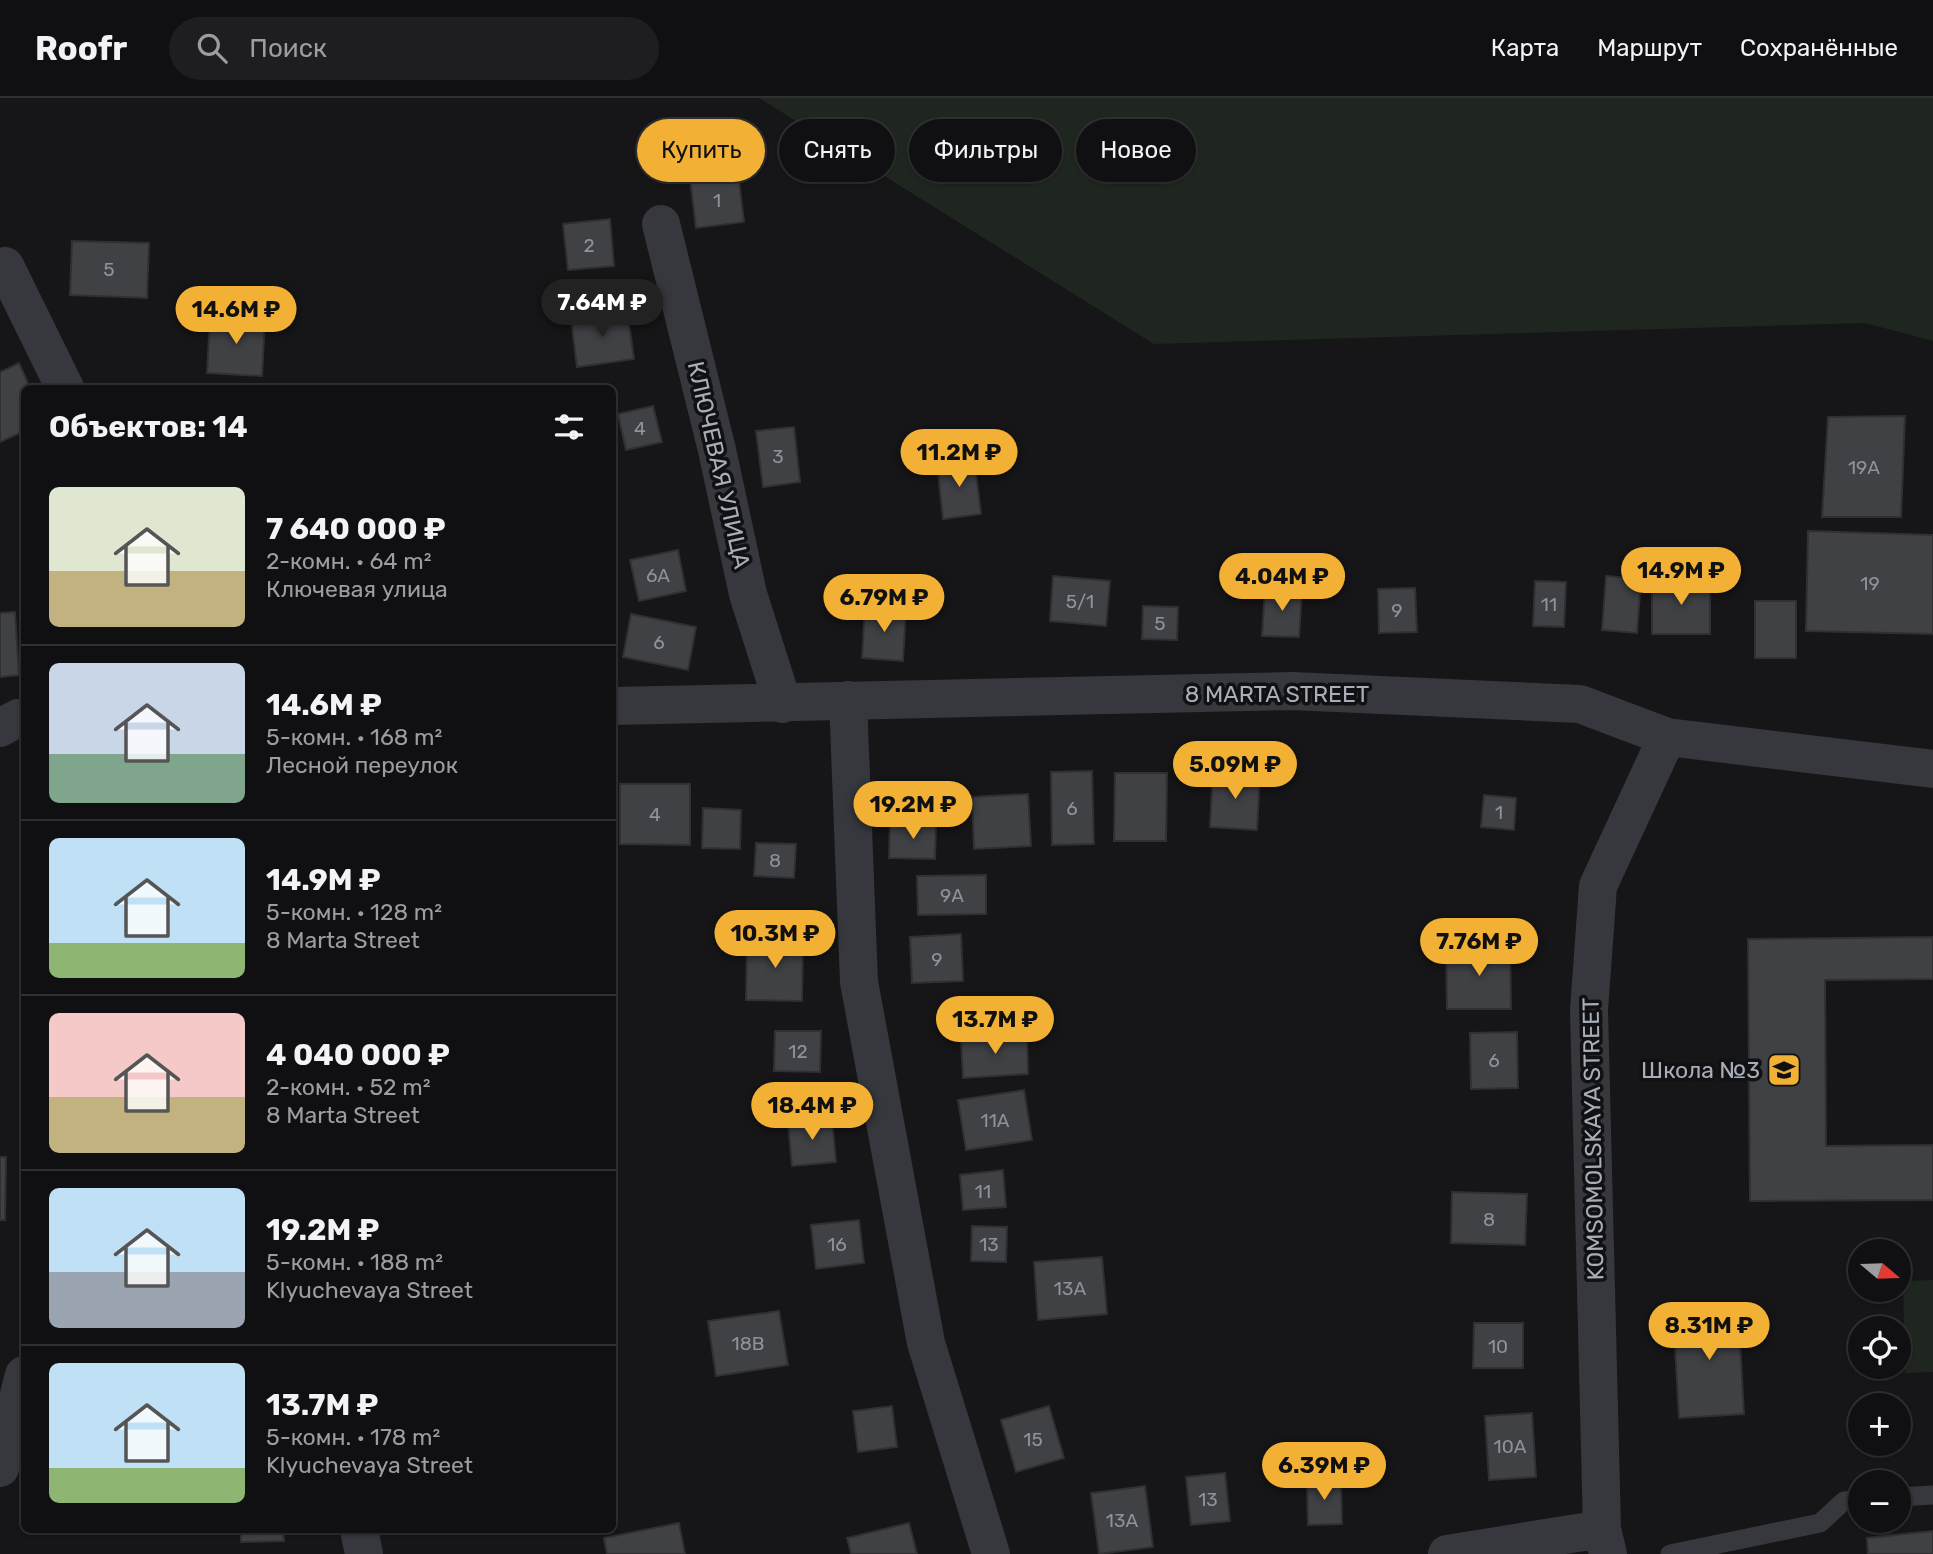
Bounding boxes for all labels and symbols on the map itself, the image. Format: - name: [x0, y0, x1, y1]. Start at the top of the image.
- house number: 1: [713, 189, 721, 212]
- house number: 2: [583, 234, 595, 257]
- house number: 5: [103, 258, 115, 281]
- pin: 7.64M ₽: [537, 280, 667, 339]
- pin: 14.6M ₽: [171, 286, 301, 346]
- street label: КЛЮЧЕВАЯ УЛИЦА: [682, 359, 756, 571]
- house number: 4: [634, 417, 646, 440]
- pin: 11.2M ₽: [894, 430, 1024, 489]
- house number: 3: [772, 445, 784, 468]
- house number: 19А: [1848, 456, 1880, 479]
- pin: 14.9M ₽: [1616, 547, 1746, 607]
- pin: 4.04M ₽: [1217, 554, 1347, 613]
- house number: 6А: [646, 564, 670, 587]
- house number: 19: [1860, 572, 1880, 595]
- pin: 6.79M ₽: [819, 574, 949, 634]
- house number: 5/1: [1066, 590, 1094, 613]
- house number: 11: [1541, 593, 1557, 616]
- house number: 9: [1391, 599, 1403, 622]
- house number: 5: [1154, 612, 1166, 635]
- house number: 6: [653, 631, 665, 654]
- street label: 8 MARTA STREET: [1185, 680, 1369, 708]
- pin: 5.09M ₽: [1170, 742, 1300, 801]
- pin: 19.2M ₽: [848, 782, 978, 841]
- house number: 6: [1066, 797, 1078, 820]
- house number: 1: [1495, 801, 1503, 824]
- house number: 4: [649, 803, 661, 826]
- house number: 8: [769, 849, 781, 872]
- house number: 9А: [940, 884, 964, 907]
- pin: 10.3M ₽: [710, 910, 840, 970]
- pin: 7.76M ₽: [1414, 918, 1544, 978]
- house number: 9: [931, 948, 943, 971]
- pin: 13.7M ₽: [930, 996, 1060, 1056]
- street label: KOMSOMOLSKAYA STREET: [1577, 997, 1609, 1281]
- house number: 12: [788, 1040, 808, 1063]
- house number: 6: [1488, 1049, 1500, 1072]
- school or university icon: Школа №3: [1765, 1051, 1803, 1089]
- place label: Школа №3: [1641, 1056, 1760, 1084]
- pin: 18.4M ₽: [747, 1082, 877, 1142]
- house number: 11А: [981, 1109, 1010, 1132]
- house number: 11: [975, 1180, 991, 1203]
- house number: 8: [1483, 1208, 1495, 1231]
- house number: 16: [827, 1233, 847, 1256]
- house number: 13: [979, 1233, 999, 1256]
- north arrow: [1848, 1239, 1911, 1302]
- house number: 13А: [1054, 1277, 1086, 1300]
- pin: 8.31M ₽: [1644, 1302, 1774, 1362]
- house number: 18В: [732, 1332, 764, 1355]
- house number: 10: [1488, 1335, 1508, 1358]
- house number: 15: [1023, 1428, 1043, 1451]
- house number: 10А: [1494, 1435, 1527, 1458]
- pin: 6.39M ₽: [1259, 1442, 1389, 1502]
- house number: 13: [1198, 1488, 1218, 1511]
- house number: 13А: [1106, 1509, 1138, 1532]

